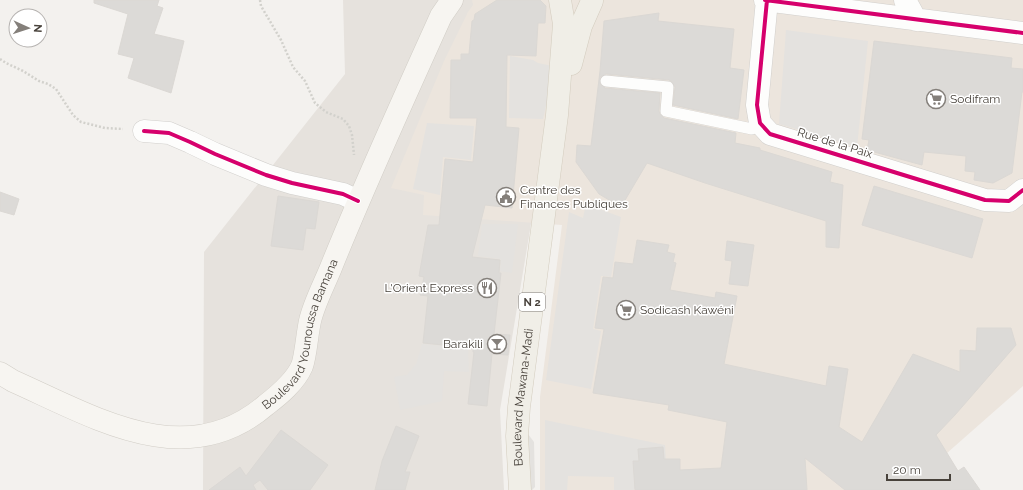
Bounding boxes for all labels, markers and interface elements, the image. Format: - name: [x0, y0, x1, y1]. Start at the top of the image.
- north arrow: [8, 8, 48, 48]
- text: N: [31, 24, 44, 33]
- supermarket icon: Sodifram: [925, 88, 947, 110]
- place label: Sodifram: [950, 92, 1000, 106]
- street label: Rue de la Paix: [796, 125, 874, 161]
- place label: Centre des Finances Publiques: [520, 183, 628, 211]
- public building icon: Centre des Finances Publiques: [495, 186, 517, 208]
- street label: Boulevard Younoussa Bamana: [259, 257, 341, 412]
- restaurant icon: L'Orient Express: [476, 277, 498, 299]
- place label: L'Orient Express: [385, 281, 473, 295]
- road number: N 2: [519, 293, 545, 311]
- supermarket icon: Sodicash Kawéni: [615, 299, 637, 321]
- place label: Sodicash Kawéni: [640, 303, 734, 317]
- street label: Boulevard Mawana-Madi: [510, 328, 536, 467]
- bar icon: Barakili: [486, 333, 508, 355]
- place label: Barakili: [443, 337, 483, 351]
- scale bar: [887, 456, 950, 482]
- text: 20 m: [893, 463, 921, 477]

